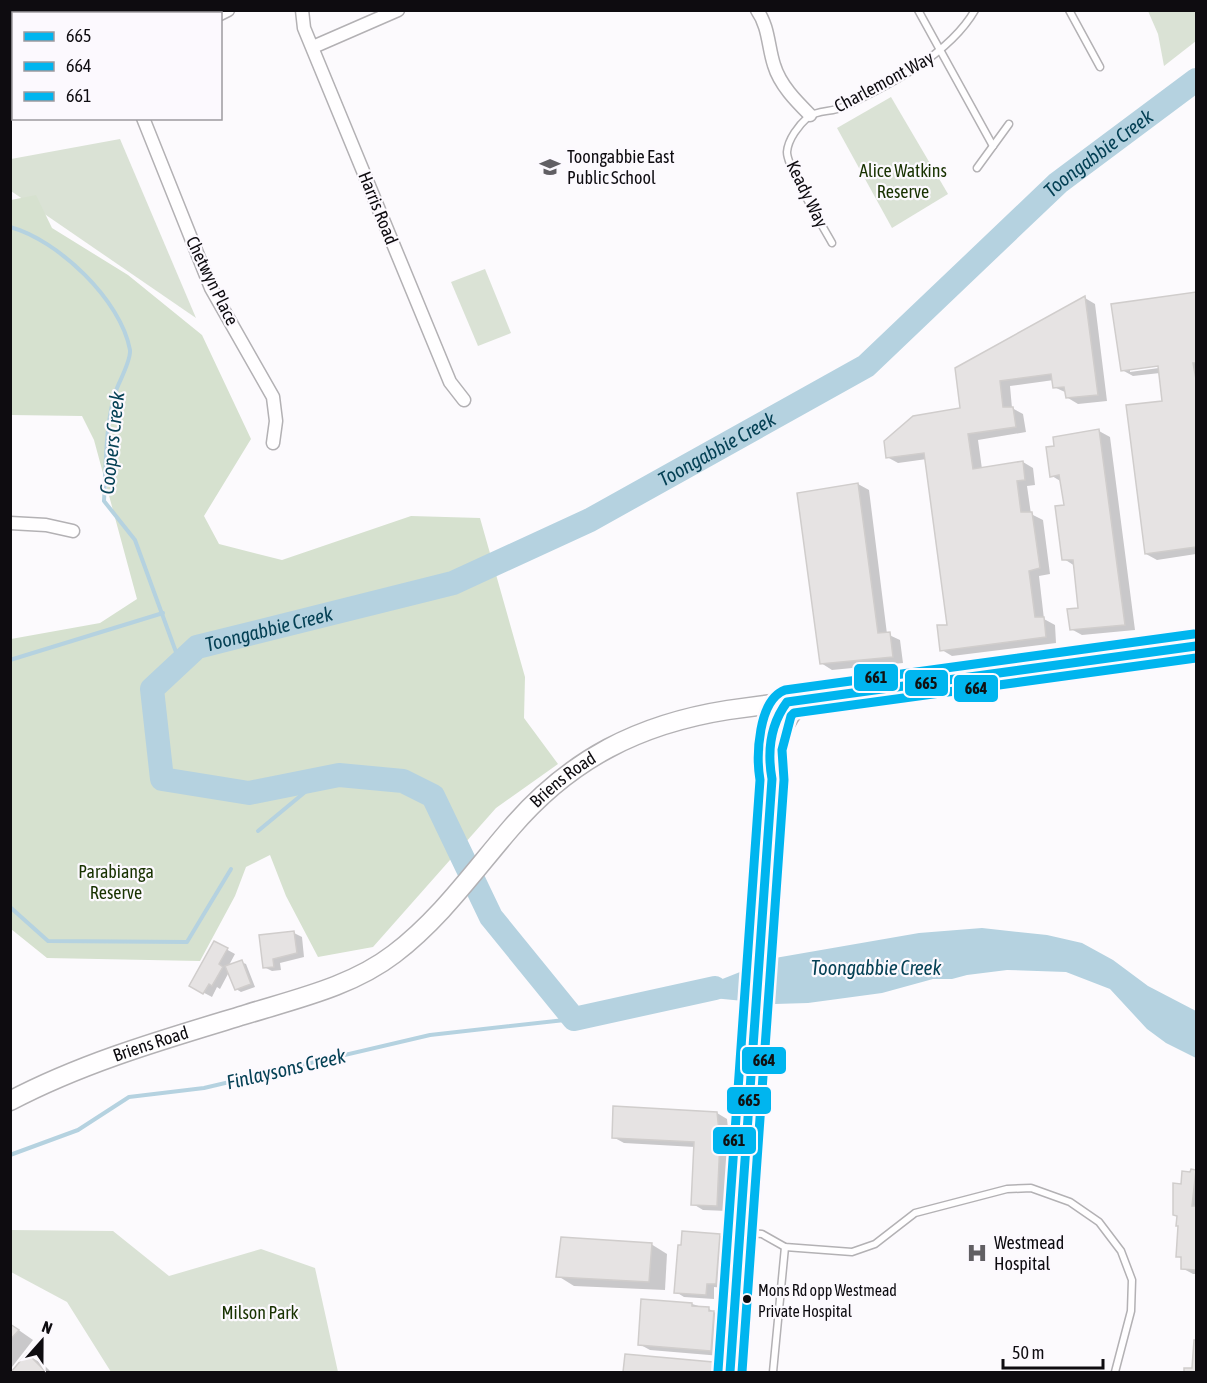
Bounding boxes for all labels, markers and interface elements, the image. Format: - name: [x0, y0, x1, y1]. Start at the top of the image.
- legend: [12, 12, 222, 120]
- text: 665: [66, 25, 91, 46]
- street label: Charlemont Way: [831, 47, 937, 117]
- text: 664: [66, 55, 91, 76]
- text: 661: [66, 85, 91, 106]
- water label: Toongabbie Creek: [1039, 104, 1157, 201]
- place label: Toongabbie East Public School: [567, 146, 675, 188]
- school or university icon: Toongabbie East Public School: [538, 155, 562, 179]
- street label: Keady Way: [782, 157, 833, 231]
- park label: Alice Watkins Reserve: [859, 160, 947, 202]
- street label: Harris Road: [354, 168, 403, 247]
- street label: Chetwyn Place: [182, 233, 243, 329]
- water label: Coopers Creek: [95, 390, 128, 495]
- water label: Toongabbie Creek: [654, 407, 780, 491]
- water label: Toongabbie Creek: [203, 601, 335, 656]
- line badge: 661: [853, 663, 899, 692]
- text: 661: [865, 668, 888, 686]
- line badge: 665: [904, 669, 949, 697]
- text: 665: [915, 674, 938, 692]
- line badge: 664: [953, 674, 999, 703]
- text: 664: [965, 679, 988, 697]
- street label: Briens Road: [525, 747, 599, 812]
- park label: Parabianga Reserve: [78, 861, 154, 903]
- water label: Toongabbie Creek: [811, 956, 942, 979]
- street label: Briens Road: [110, 1022, 191, 1066]
- water label: Finlaysons Creek: [224, 1044, 348, 1093]
- line badge: 664: [741, 1046, 787, 1075]
- text: 664: [753, 1051, 776, 1069]
- line badge: 665: [726, 1086, 772, 1115]
- text: 665: [738, 1091, 761, 1109]
- line badge: 661: [712, 1126, 757, 1155]
- text: 661: [723, 1131, 746, 1149]
- place label: Westmead Hospital: [994, 1232, 1064, 1274]
- hospital icon: Westmead Hospital: [965, 1241, 989, 1265]
- place label: Mons Rd opp Westmead Private Hospital: [758, 1281, 897, 1321]
- marker: Mons Rd opp Westmead Private Hospital: [741, 1293, 753, 1305]
- park label: Milson Park: [221, 1302, 299, 1323]
- north arrow: [12, 1311, 72, 1371]
- text: N: [40, 1317, 55, 1337]
- scale bar: [1003, 1332, 1104, 1370]
- text: 50 m: [1012, 1342, 1044, 1363]

